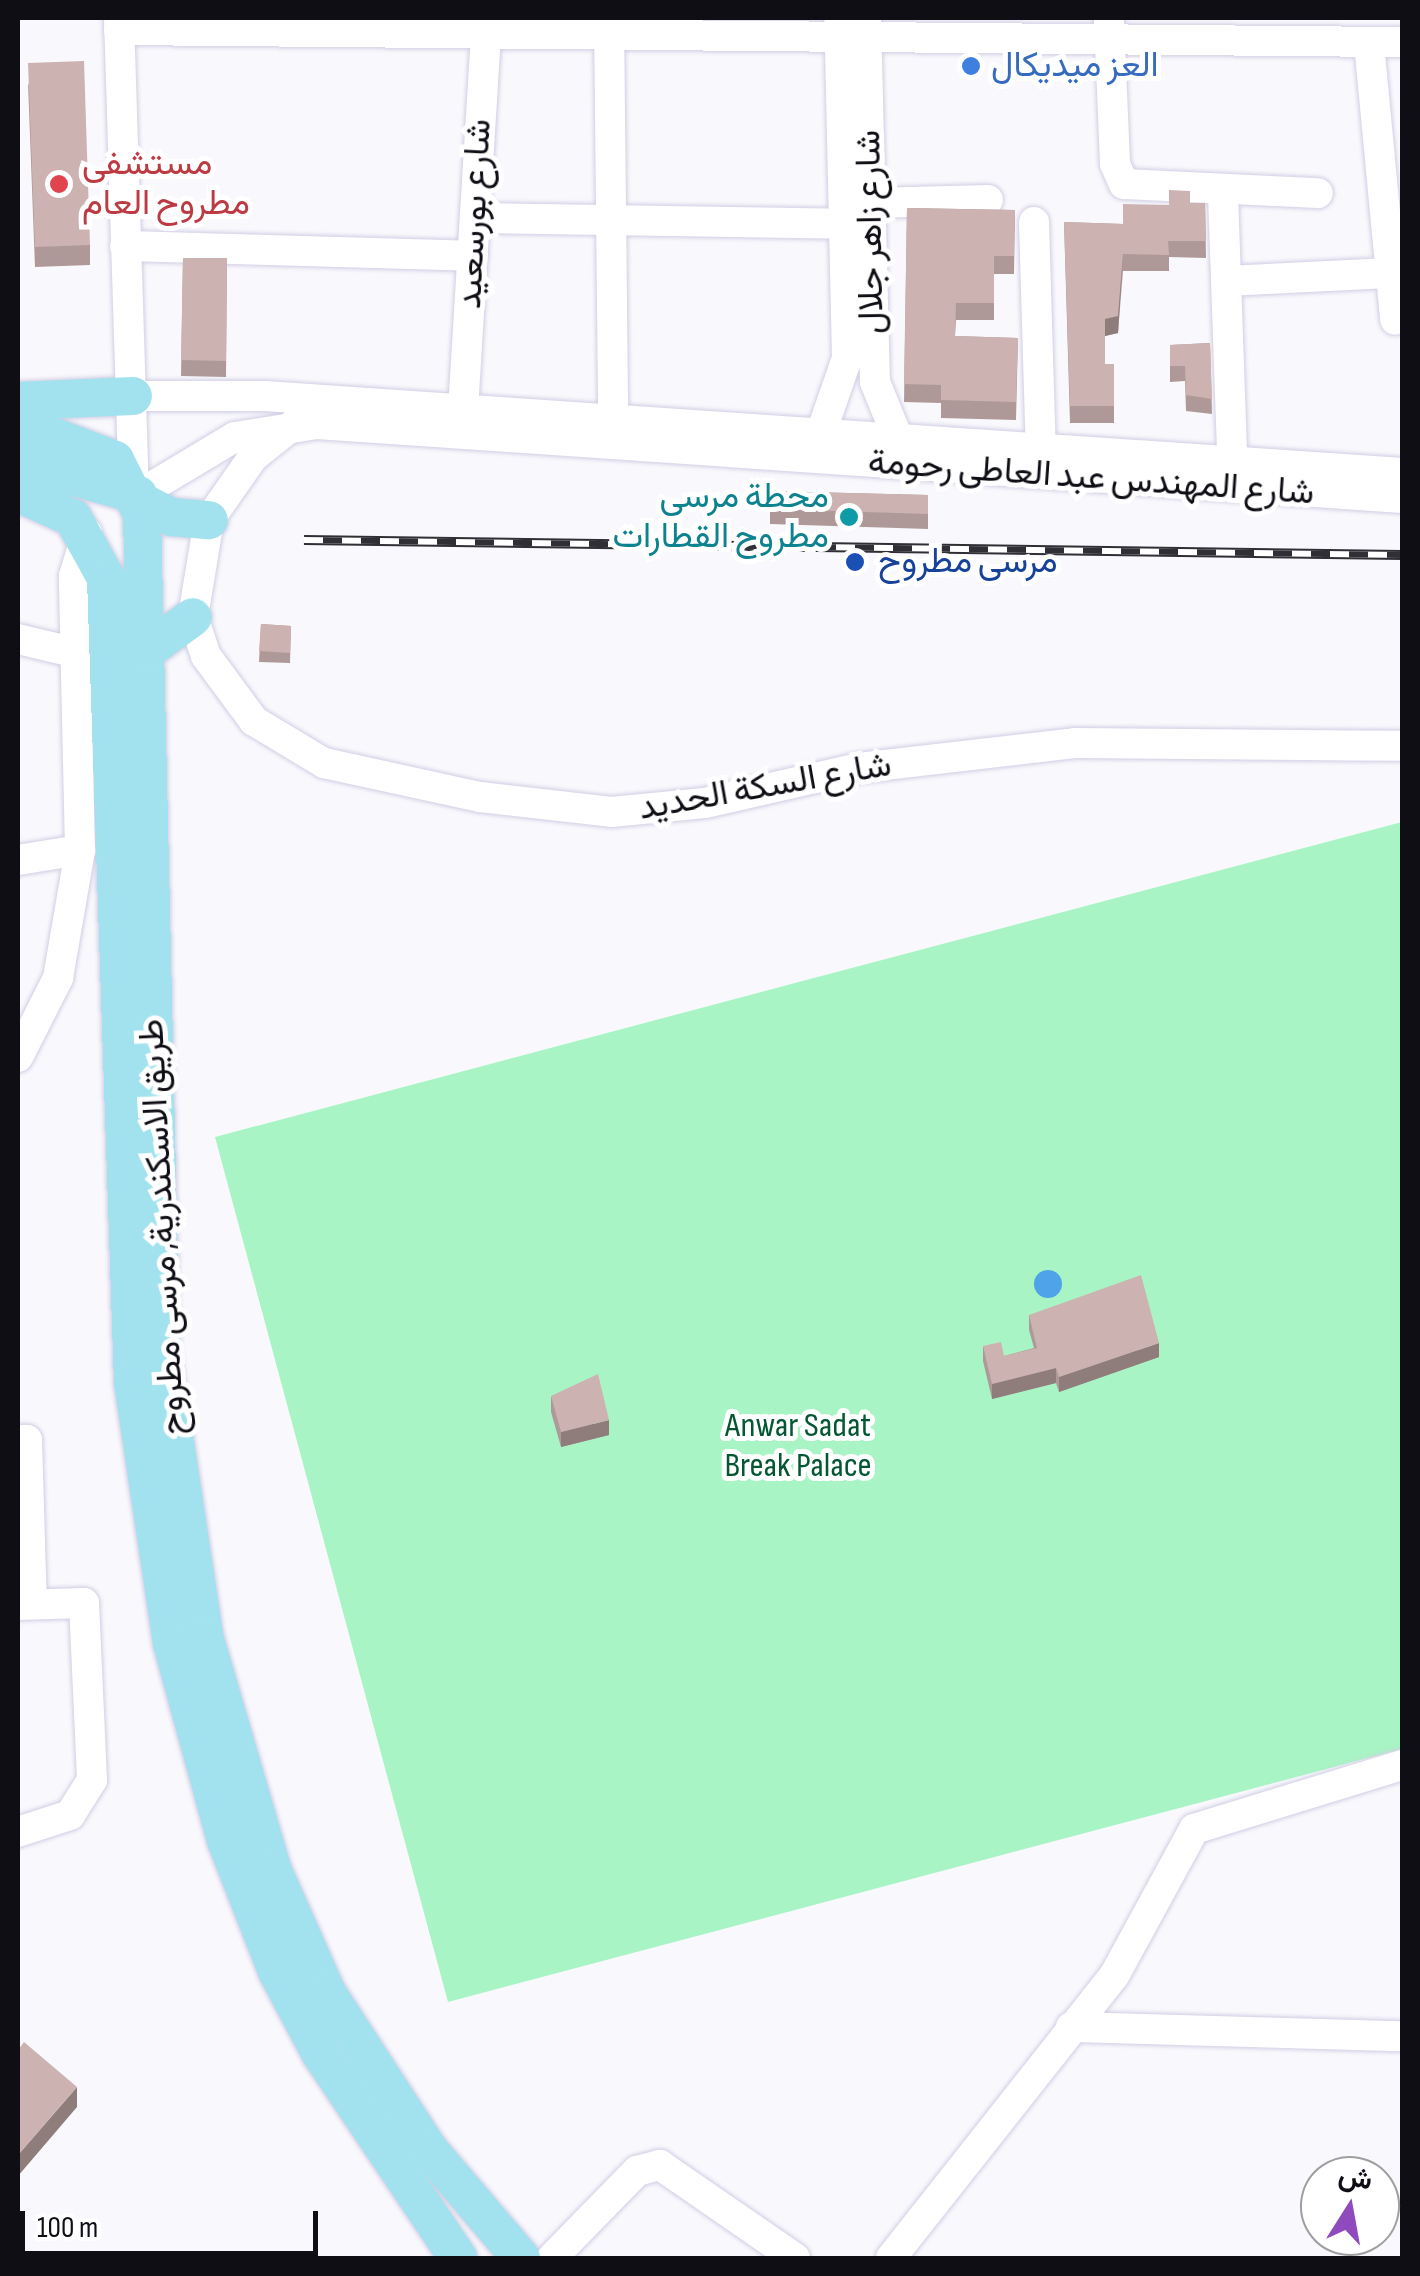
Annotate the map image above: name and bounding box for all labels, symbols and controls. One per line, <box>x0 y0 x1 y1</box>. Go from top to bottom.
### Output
place label: العز ميديكال <box>991 45 1159 87</box>
marker: العز ميديكال <box>960 55 982 77</box>
street label: شارع بورسعيد <box>449 118 501 310</box>
street label: شارع زاهر جلال <box>848 130 894 334</box>
place label: مستشفى مطروح العام <box>82 143 250 225</box>
marker: مستشفى مطروح العام <box>46 171 72 197</box>
street label: شارع المهندس عبد العاطى رحومة <box>867 441 1315 515</box>
place label: محطة مرسى مطروح القطارات <box>612 476 829 558</box>
marker: محطة مرسى مطروح القطارات <box>838 506 860 528</box>
place label: مرسى مطروح <box>878 541 1058 583</box>
marker: مرسى مطروح <box>842 549 868 575</box>
street label: شارع السكة الحديد <box>636 744 894 830</box>
street label: طريق الاسكندرية, مرسى مطروح <box>131 1018 195 1436</box>
park label: Anwar Sadat Break Palace <box>724 1405 872 1487</box>
north arrow <box>1300 2156 1400 2256</box>
text: ش <box>1336 2159 1375 2197</box>
scale bar <box>25 2191 322 2253</box>
text: 100 m <box>37 2210 98 2246</box>

